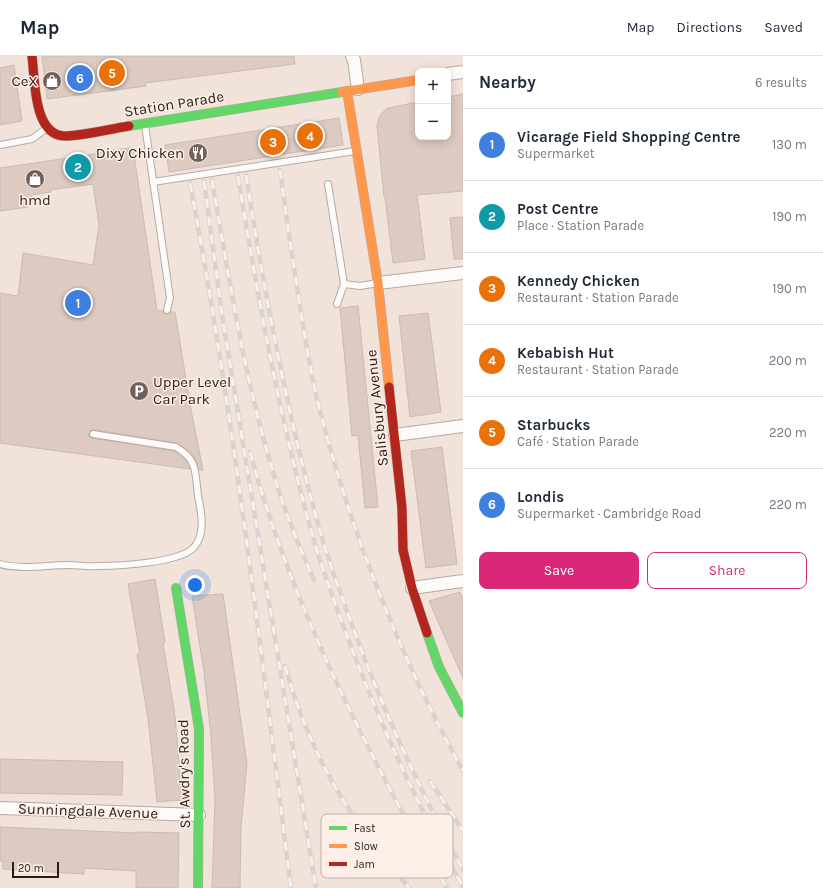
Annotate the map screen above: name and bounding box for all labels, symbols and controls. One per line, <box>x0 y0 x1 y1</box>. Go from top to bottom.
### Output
text: Map <box>20 17 59 39</box>
text: Map <box>627 19 655 36</box>
text: Directions <box>677 19 742 36</box>
text: Saved <box>764 19 803 36</box>
pin: 5 <box>99 58 125 88</box>
pin: 6 <box>67 63 93 93</box>
map controls <box>415 68 451 140</box>
button: + <box>415 68 451 104</box>
shop icon: CeX <box>41 70 63 92</box>
place label: CeX <box>11 72 38 90</box>
text: Nearby <box>479 72 536 92</box>
text: 6 results <box>755 75 807 90</box>
street label: Station Parade <box>123 87 225 121</box>
button: − <box>415 104 451 140</box>
pin: 4 <box>297 121 323 151</box>
pin: 3 <box>260 127 286 157</box>
text: Vicarage Field Shopping Centre <box>517 128 741 146</box>
text: 1 <box>490 137 494 152</box>
text: 130 m <box>772 137 807 152</box>
restaurant icon: Dixy Chicken <box>187 142 209 164</box>
place label: Dixy Chicken <box>96 144 184 162</box>
text: Supermarket <box>517 146 595 161</box>
pin: 2 <box>65 152 91 182</box>
shop icon: hmd <box>24 168 46 190</box>
place label: hmd <box>19 191 51 209</box>
text: Post Centre <box>517 200 598 218</box>
text: 2 <box>488 209 496 224</box>
text: 190 m <box>772 209 807 224</box>
text: Place · Station Parade <box>517 218 644 233</box>
text: Kennedy Chicken <box>517 272 640 290</box>
text: 3 <box>488 281 496 296</box>
text: 190 m <box>772 281 807 296</box>
pin: 1 <box>65 288 91 318</box>
text: Restaurant · Station Parade <box>517 290 679 305</box>
text: Kebabish Hut <box>517 344 614 362</box>
street label: Salisbury Avenue <box>362 349 392 467</box>
text: 4 <box>488 353 496 368</box>
text: 200 m <box>769 353 807 368</box>
text: Restaurant · Station Parade <box>517 362 679 377</box>
place label: Upper Level Car Park <box>153 373 231 408</box>
parking icon: Upper Level Car Park <box>128 380 150 402</box>
text: Starbucks <box>517 416 590 434</box>
text: 5 <box>488 425 496 440</box>
text: 220 m <box>769 425 807 440</box>
text: Café · Station Parade <box>517 434 639 449</box>
text: Londis <box>517 488 564 506</box>
text: 6 <box>488 497 496 512</box>
text: 220 m <box>769 497 807 512</box>
text: Supermarket · Cambridge Road <box>517 506 701 521</box>
button: Save <box>479 552 639 589</box>
button: Share <box>647 552 807 589</box>
your location <box>185 575 205 595</box>
street label: St. Awdry's Road <box>174 719 194 829</box>
street label: Sunningdale Avenue <box>18 800 158 822</box>
legend <box>321 814 453 878</box>
text: Fast <box>354 822 375 835</box>
text: Slow <box>354 840 378 853</box>
text: Jam <box>354 858 375 871</box>
scale bar <box>12 860 59 879</box>
text: 20 m <box>18 862 44 875</box>

